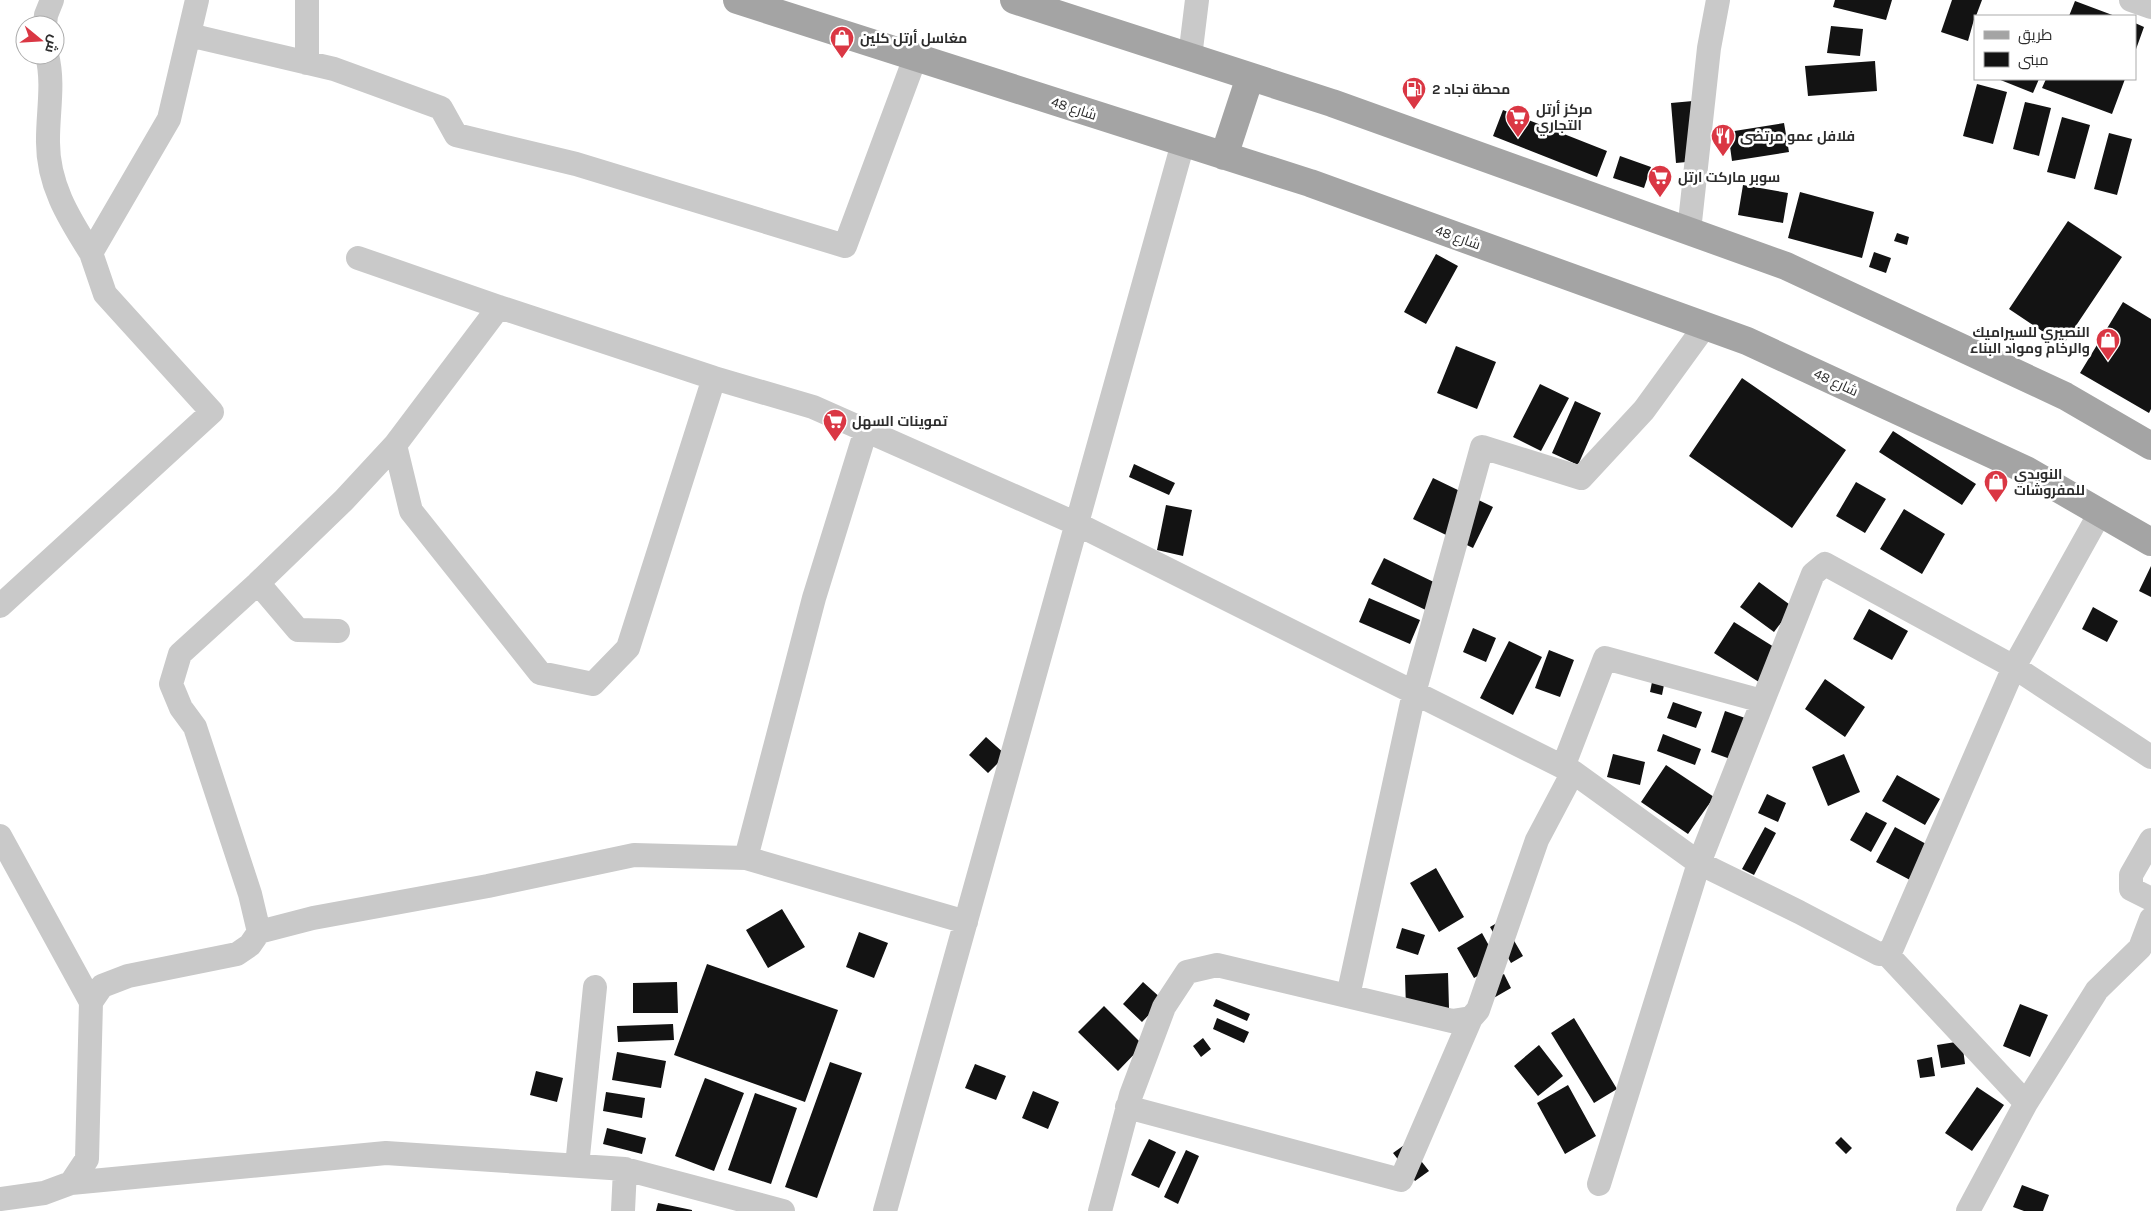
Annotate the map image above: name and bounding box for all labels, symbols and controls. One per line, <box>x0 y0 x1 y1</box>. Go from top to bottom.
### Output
north arrow <box>15 15 65 65</box>
legend <box>1974 15 2136 80</box>
shop icon: مغاسل أرتل كلين <box>829 25 855 59</box>
text: طريق <box>2018 26 2052 45</box>
place label: مغاسل أرتل كلين <box>860 29 967 47</box>
text: ش <box>41 33 63 55</box>
text: مبنى <box>2018 51 2049 70</box>
fuel station icon: محطة نجاد 2 <box>1401 76 1427 110</box>
place label: محطة نجاد 2 <box>1432 81 1510 98</box>
street label: شارع 48 <box>1049 93 1099 124</box>
place label: مركز أرتل التجاري <box>1536 100 1592 136</box>
supermarket icon: مركز أرتل التجاري <box>1505 104 1531 138</box>
restaurant icon: فلافل عمو مرتضى <box>1710 123 1736 157</box>
place label: فلافل عمو مرتضى <box>1740 128 1855 145</box>
supermarket icon: سوبر ماركت ارتل <box>1647 164 1673 198</box>
place label: سوبر ماركت ارتل <box>1678 169 1780 186</box>
street label: شارع 48 <box>1433 221 1483 253</box>
place label: النصيري للسيراميك والرخام ومواد البناء <box>1970 324 2090 358</box>
shop icon: النصيري للسيراميك والرخام ومواد البناء <box>2095 327 2121 361</box>
street label: شارع 48 <box>1811 365 1861 400</box>
supermarket icon: تموينات السهل <box>822 408 848 442</box>
place label: تموينات السهل <box>852 413 948 430</box>
place label: النويدي للمفروشات <box>2014 466 2085 499</box>
shop icon: النويدي للمفروشات <box>1983 469 2009 503</box>

